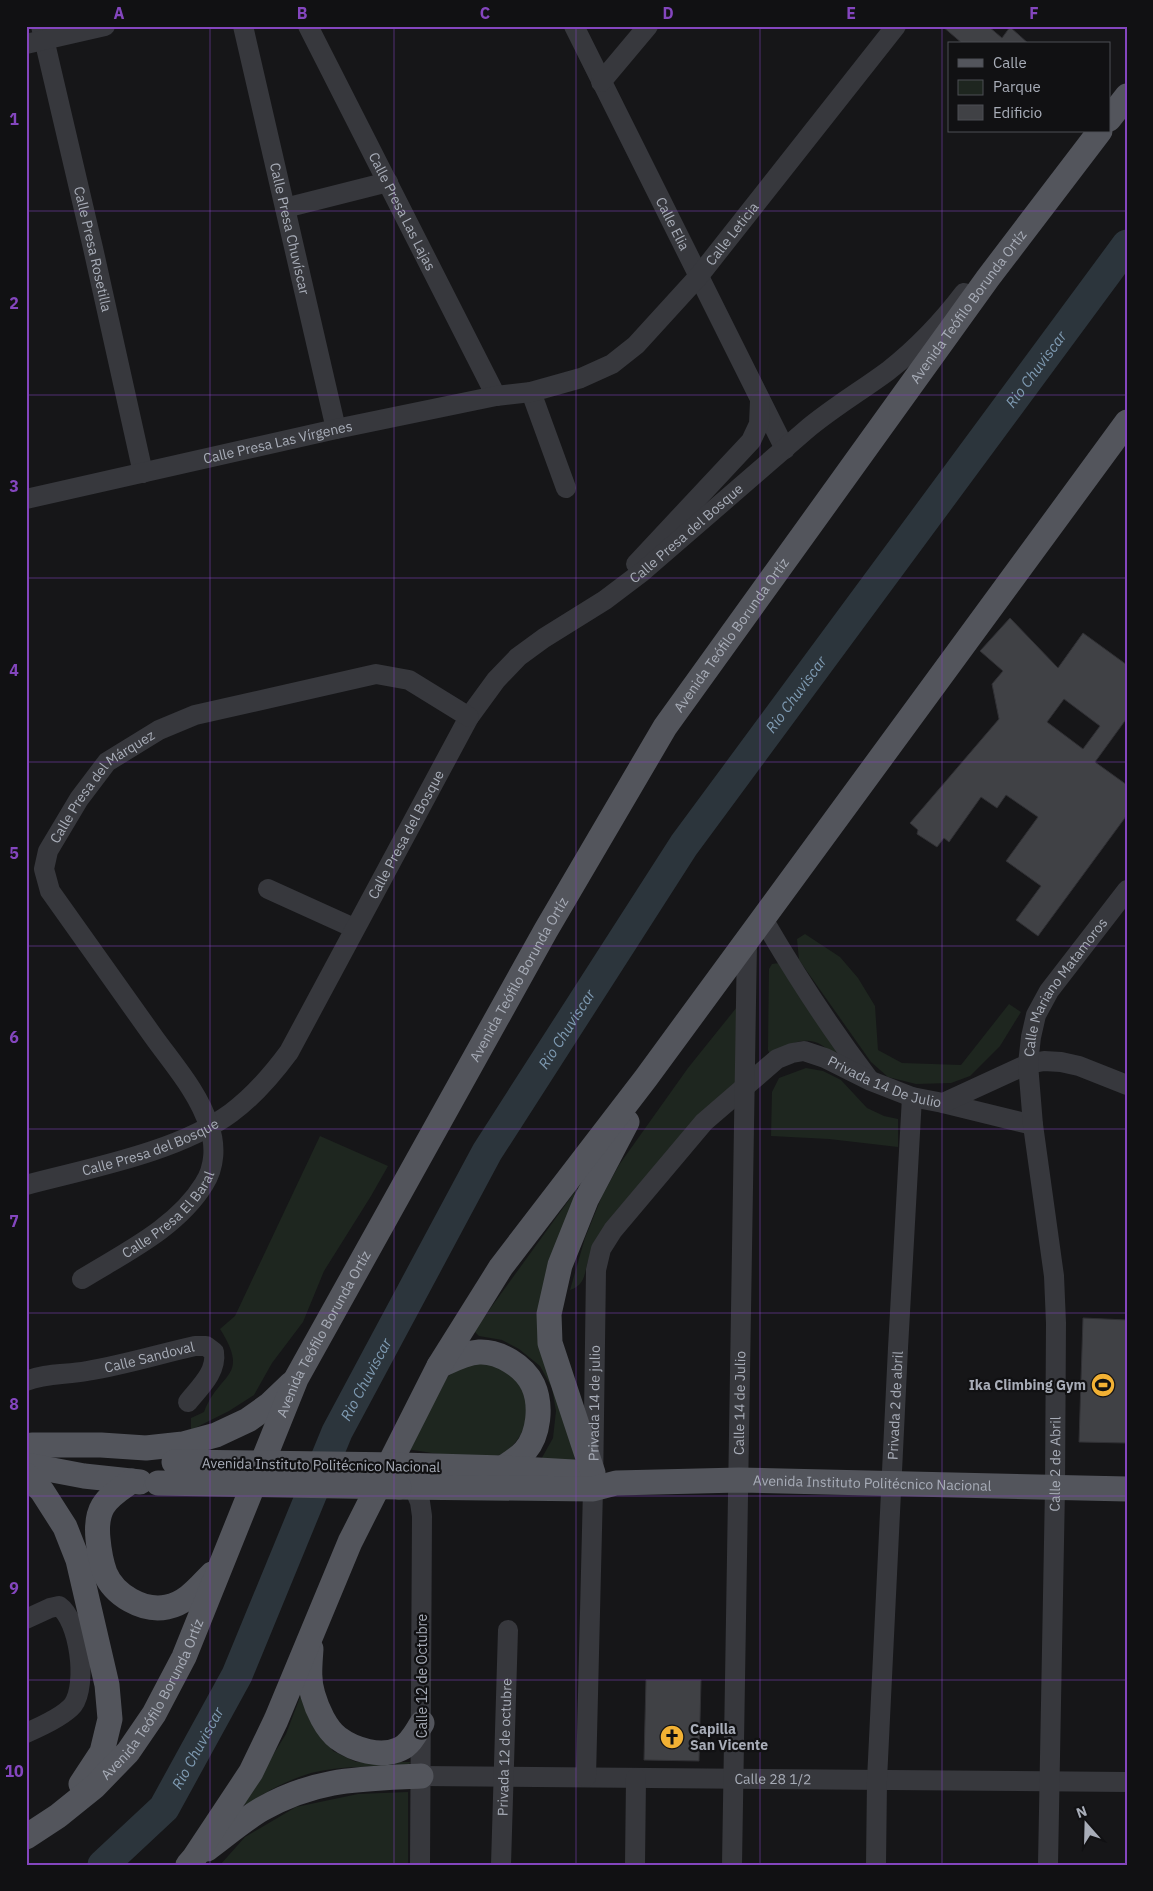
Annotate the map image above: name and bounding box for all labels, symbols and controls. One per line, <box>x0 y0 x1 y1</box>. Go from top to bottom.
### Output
text: A <box>114 3 125 23</box>
text: B <box>297 3 308 23</box>
text: C <box>480 3 490 23</box>
text: D <box>662 3 674 23</box>
text: E <box>846 3 856 23</box>
text: F <box>1029 3 1039 23</box>
legend <box>948 42 1110 132</box>
text: Calle <box>993 53 1027 72</box>
text: Parque <box>993 77 1041 96</box>
text: Edificio <box>993 103 1042 122</box>
text: 1 <box>9 109 19 129</box>
street label: Calle Presa Las Lajas <box>365 149 440 274</box>
street label: Calle Presa Chuvíscar <box>266 161 314 296</box>
street label: Calle Presa Rosetilla <box>70 185 116 314</box>
street label: Calle Elia <box>652 194 694 254</box>
street label: Calle Leticia <box>702 198 763 269</box>
street label: Avenida Teófilo Borunda Ortíz <box>906 226 1031 387</box>
text: 2 <box>9 293 19 313</box>
water label: Rio Chuviscar <box>1001 327 1070 411</box>
street label: Calle Presa Las Vírgenes <box>201 417 354 468</box>
text: 3 <box>9 476 19 496</box>
street label: Calle Presa del Bosque <box>626 480 747 587</box>
street label: Avenida Teófilo Borunda Ortíz <box>670 554 793 716</box>
water label: Rio Chuviscar <box>761 652 830 736</box>
text: 4 <box>9 660 19 680</box>
street label: Calle Presa del Márquez <box>46 726 158 846</box>
street label: Calle Presa del Bosque <box>364 766 448 902</box>
text: 5 <box>9 843 19 863</box>
street label: Avenida Teófilo Borunda Ortíz <box>465 893 573 1065</box>
street label: Calle Mariano Matamoros <box>1020 914 1111 1058</box>
water label: Rio Chuviscar <box>534 985 599 1072</box>
text: 6 <box>9 1027 19 1047</box>
street label: Privada 14 De Julio <box>825 1052 943 1112</box>
street label: Calle Presa del Bosque <box>80 1114 222 1180</box>
street label: Calle Presa El Baral <box>119 1168 219 1262</box>
text: 7 <box>9 1211 19 1231</box>
street label: Avenida Teófilo Borunda Ortíz <box>273 1247 375 1420</box>
water label: Rio Chuviscar <box>336 1334 395 1424</box>
street label: Calle Sandoval <box>103 1337 196 1377</box>
street label: Privada 14 de julio <box>584 1345 604 1461</box>
street label: Privada 2 de abril <box>884 1350 907 1460</box>
street label: Calle 14 de Julio <box>730 1351 749 1455</box>
sports icon: Ika Climbing Gym <box>1090 1372 1116 1398</box>
place label: Ika Climbing Gym <box>969 1376 1086 1394</box>
text: 8 <box>9 1394 19 1414</box>
street label: Calle 2 de Abril <box>1046 1416 1064 1512</box>
street label: Avenida Instituto Politécnico Nacional <box>202 1454 441 1476</box>
street label: Avenida Instituto Politécnico Nacional <box>753 1471 992 1495</box>
text: 9 <box>9 1578 19 1598</box>
street label: Calle 12 de Octubre <box>413 1613 431 1738</box>
street label: Avenida Teófilo Borunda Ortíz <box>97 1616 208 1784</box>
street label: Privada 12 de octubre <box>493 1677 516 1816</box>
water label: Rio Chuviscar <box>167 1703 227 1792</box>
place label: Capilla San Vicente <box>690 1720 768 1754</box>
church icon: Capilla San Vicente <box>659 1724 685 1750</box>
text: 10 <box>4 1761 24 1781</box>
street label: Calle 28 1/2 <box>734 1770 812 1788</box>
north arrow <box>1060 1798 1110 1848</box>
text: N <box>1074 1802 1089 1822</box>

